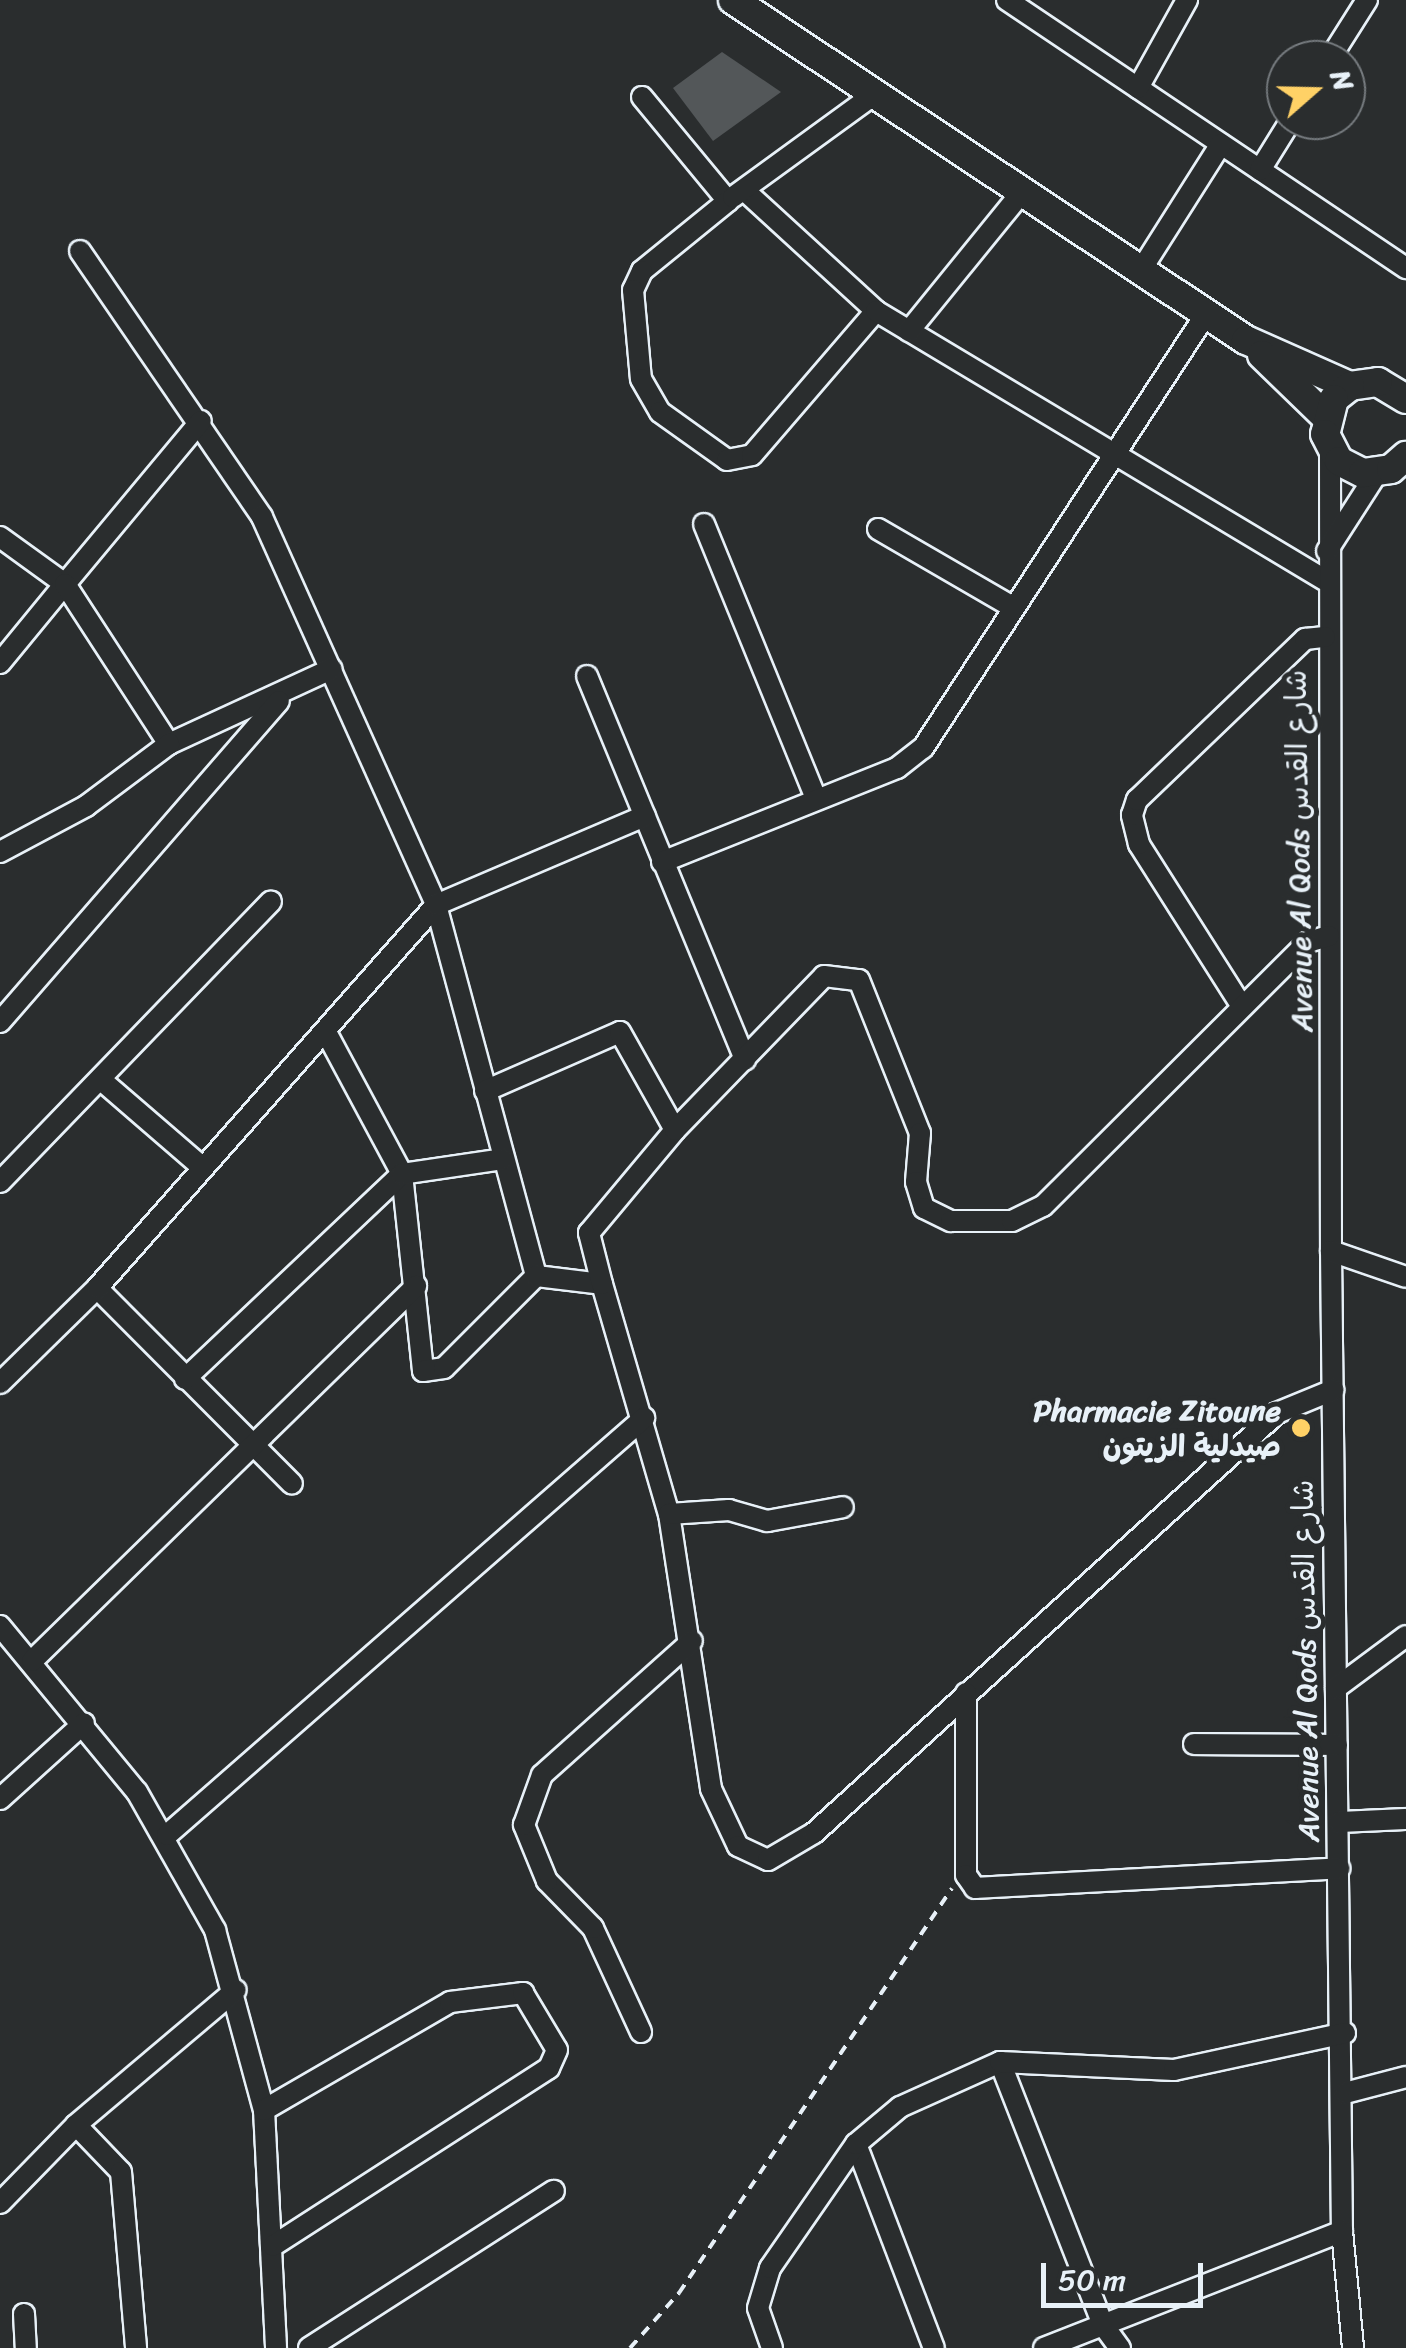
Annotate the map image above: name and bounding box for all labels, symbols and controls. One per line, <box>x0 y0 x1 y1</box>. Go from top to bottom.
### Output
north arrow <box>1266 40 1366 140</box>
text: N <box>1316 63 1369 98</box>
street label: Avenue Al Qods شارع القدس <box>1278 669 1320 1033</box>
place label: Pharmacie Zitoune صيدلية الزيتون <box>1035 1393 1281 1464</box>
marker: Pharmacie Zitoune صيدلية الزيتون <box>1290 1417 1312 1439</box>
street label: Avenue Al Qods شارع القدس <box>1285 1479 1327 1843</box>
scale bar <box>1046 2243 1208 2305</box>
text: 50 m <box>1058 2253 1126 2307</box>

